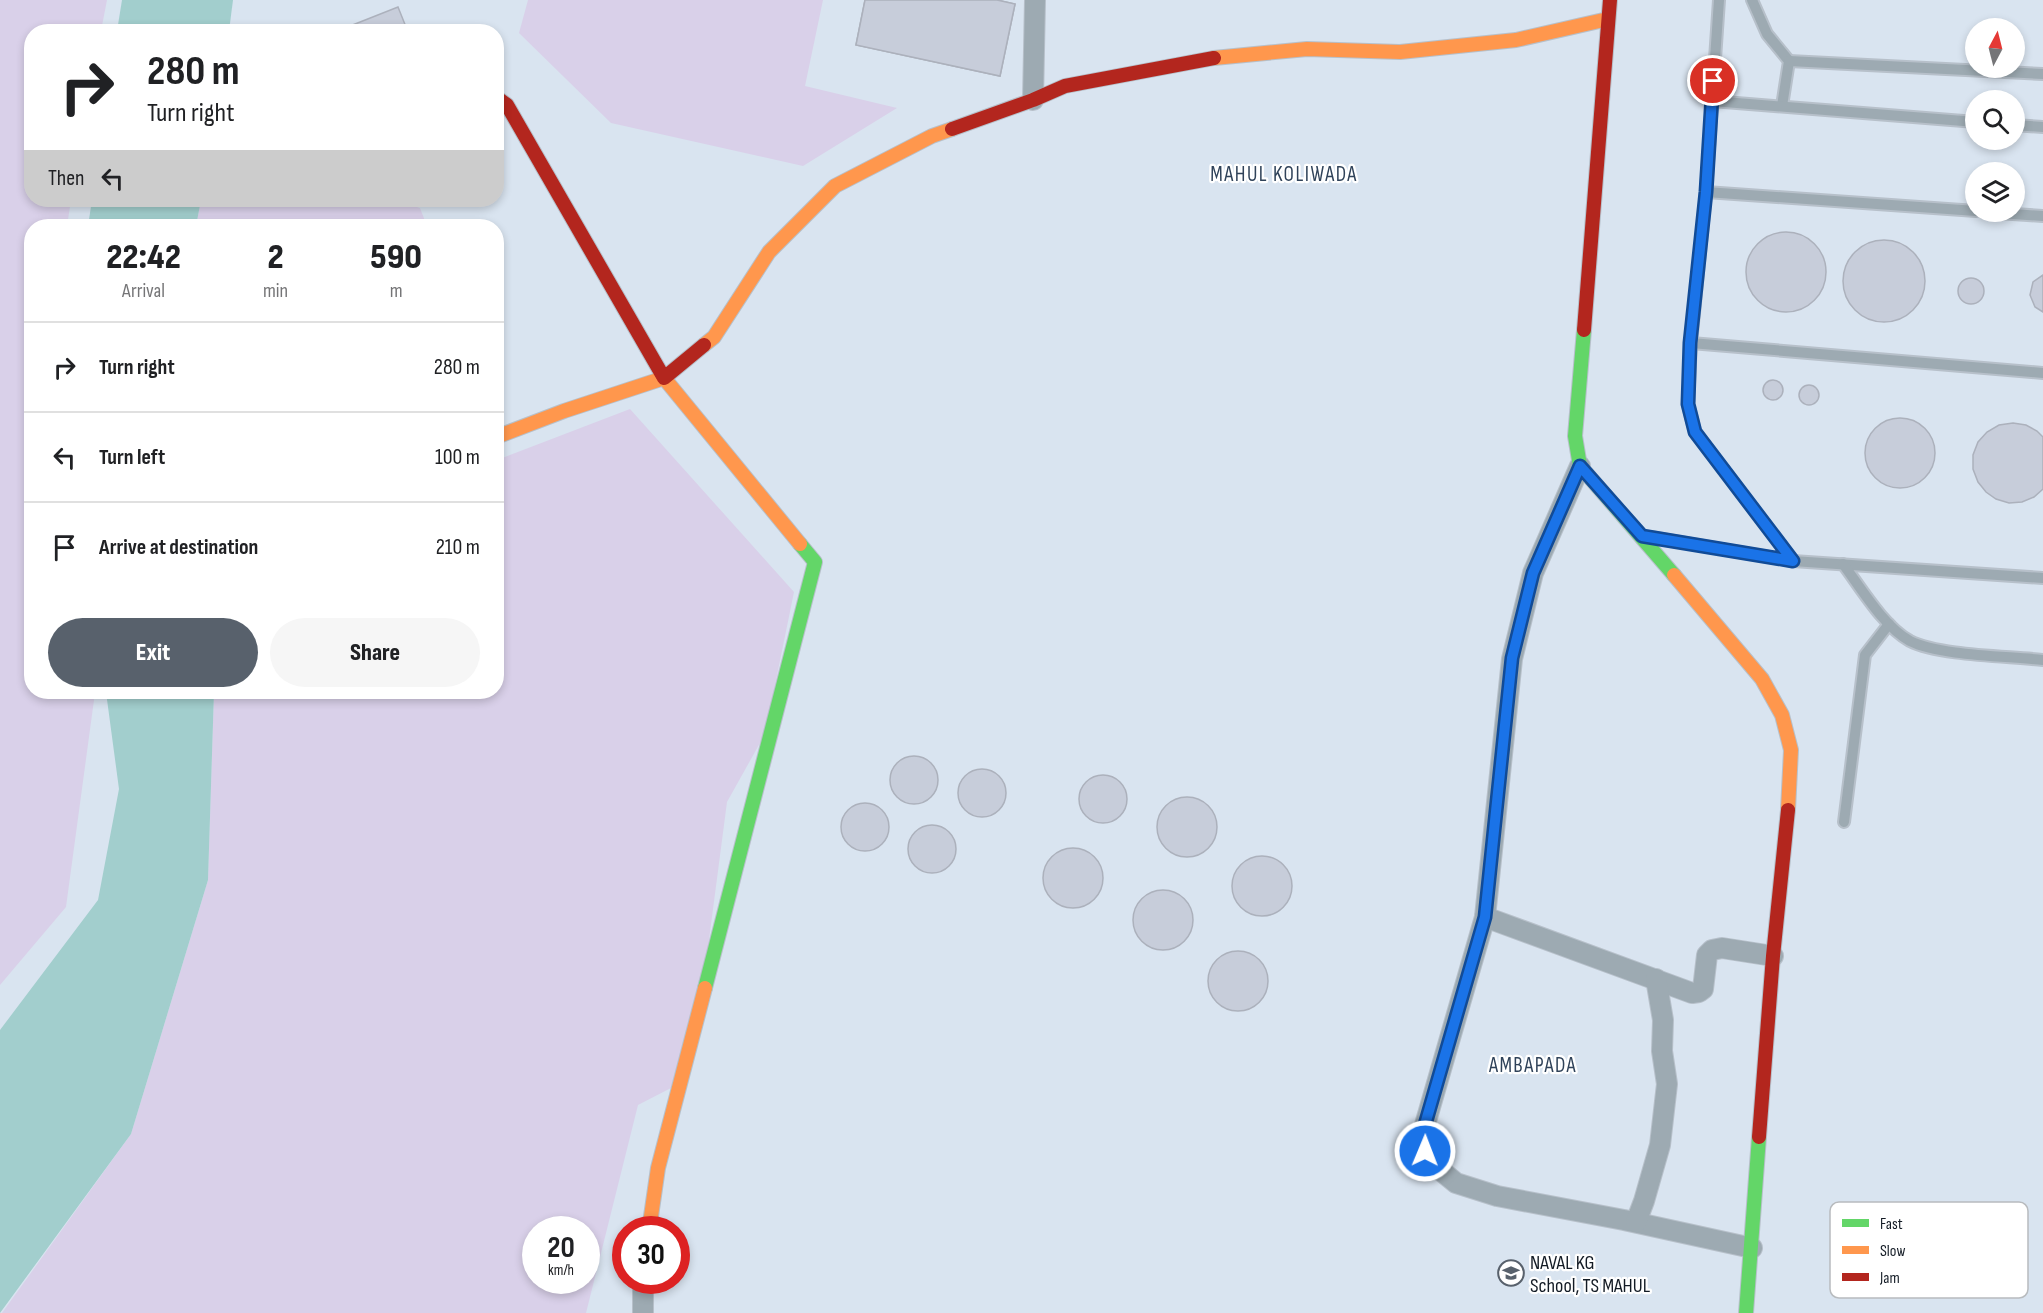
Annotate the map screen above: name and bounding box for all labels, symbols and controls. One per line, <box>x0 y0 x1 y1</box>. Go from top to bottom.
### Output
north arrow <box>1965 18 2025 78</box>
map controls <box>1965 18 2025 222</box>
text: 280 m <box>147 46 240 97</box>
icon: right <box>48 48 126 126</box>
pin <box>1687 55 1738 106</box>
icon: arrive <box>1696 64 1729 97</box>
button: search <box>1965 90 2025 150</box>
text: Turn right <box>147 97 234 129</box>
icon: left <box>96 162 129 195</box>
district label: MAHUL KOLIWADA <box>1210 162 1358 187</box>
button: layers <box>1965 162 2025 222</box>
text: Then <box>48 165 84 192</box>
text: 22:42 <box>106 236 181 279</box>
text: 2 <box>267 236 284 279</box>
text: 590 <box>370 236 422 279</box>
text: Arrival <box>122 279 165 303</box>
text: min <box>263 279 288 303</box>
text: m <box>390 279 402 303</box>
icon: right <box>48 351 81 384</box>
text: Turn right <box>99 354 175 381</box>
text: 280 m <box>434 354 480 381</box>
icon: left <box>48 441 81 474</box>
text: Turn left <box>99 444 165 471</box>
text: 100 m <box>435 444 480 471</box>
icon: arrive <box>48 531 81 564</box>
text: Arrive at destination <box>99 534 258 561</box>
text: 210 m <box>436 534 480 561</box>
button: Exit <box>48 618 258 687</box>
button: Share <box>270 618 480 687</box>
district label: AMBAPADA <box>1488 1053 1577 1078</box>
position arrow <box>1393 1119 1457 1183</box>
legend <box>1830 1202 2028 1298</box>
text: Fast <box>1880 1215 1903 1234</box>
speed limit sign: 30 <box>612 1216 690 1294</box>
text: 20 <box>547 1230 575 1266</box>
text: Slow <box>1880 1242 1905 1261</box>
place label: NAVAL KG School, TS MAHUL <box>1530 1251 1651 1298</box>
school or university icon: NAVAL KG School, TS MAHUL <box>1496 1258 1526 1288</box>
text: km/h <box>548 1261 574 1280</box>
text: Jam <box>1879 1269 1900 1288</box>

